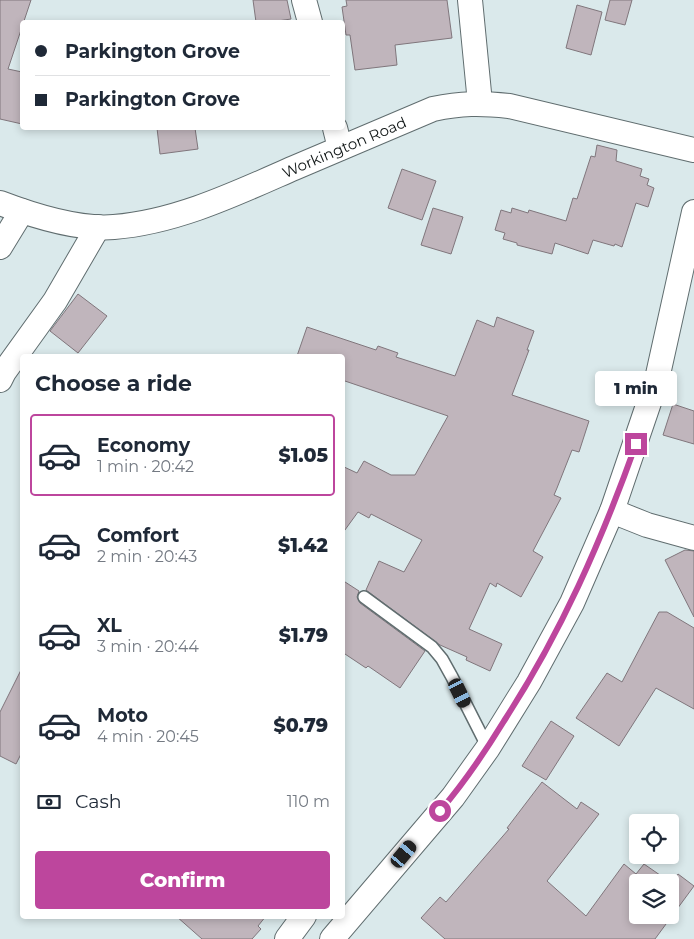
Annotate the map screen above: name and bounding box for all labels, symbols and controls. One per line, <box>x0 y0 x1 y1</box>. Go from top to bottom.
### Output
text: Parkington Grove <box>65 40 240 63</box>
text: Parkington Grove <box>65 88 240 111</box>
street label: Workington Road <box>279 112 409 182</box>
text: Choose a ride <box>35 370 192 397</box>
callout: 1 min <box>595 372 677 406</box>
text: 1 min <box>614 379 658 398</box>
icon: car <box>37 433 82 478</box>
route end <box>625 433 647 455</box>
text: Economy <box>97 434 190 457</box>
text: $1.05 <box>279 444 328 467</box>
text: 1 min · 20:42 <box>97 457 194 476</box>
icon: car <box>37 523 82 568</box>
text: Comfort <box>97 524 179 547</box>
text: $1.42 <box>278 534 328 557</box>
text: 2 min · 20:43 <box>97 547 197 566</box>
icon: car <box>37 613 82 658</box>
text: XL <box>97 614 122 637</box>
text: $1.79 <box>279 624 328 647</box>
text: 3 min · 20:44 <box>97 637 199 656</box>
car <box>446 676 473 710</box>
icon: car <box>37 703 82 748</box>
text: Moto <box>97 704 148 727</box>
text: $0.79 <box>274 714 328 737</box>
text: 4 min · 20:45 <box>97 727 199 746</box>
icon: cash <box>35 788 63 816</box>
text: Cash <box>75 790 122 813</box>
text: 110 m <box>287 792 330 811</box>
route start <box>429 800 451 822</box>
map controls <box>629 814 679 924</box>
button: locate <box>629 814 679 864</box>
car <box>388 838 419 870</box>
button: Confirm <box>35 851 330 909</box>
button: layers <box>629 874 679 924</box>

